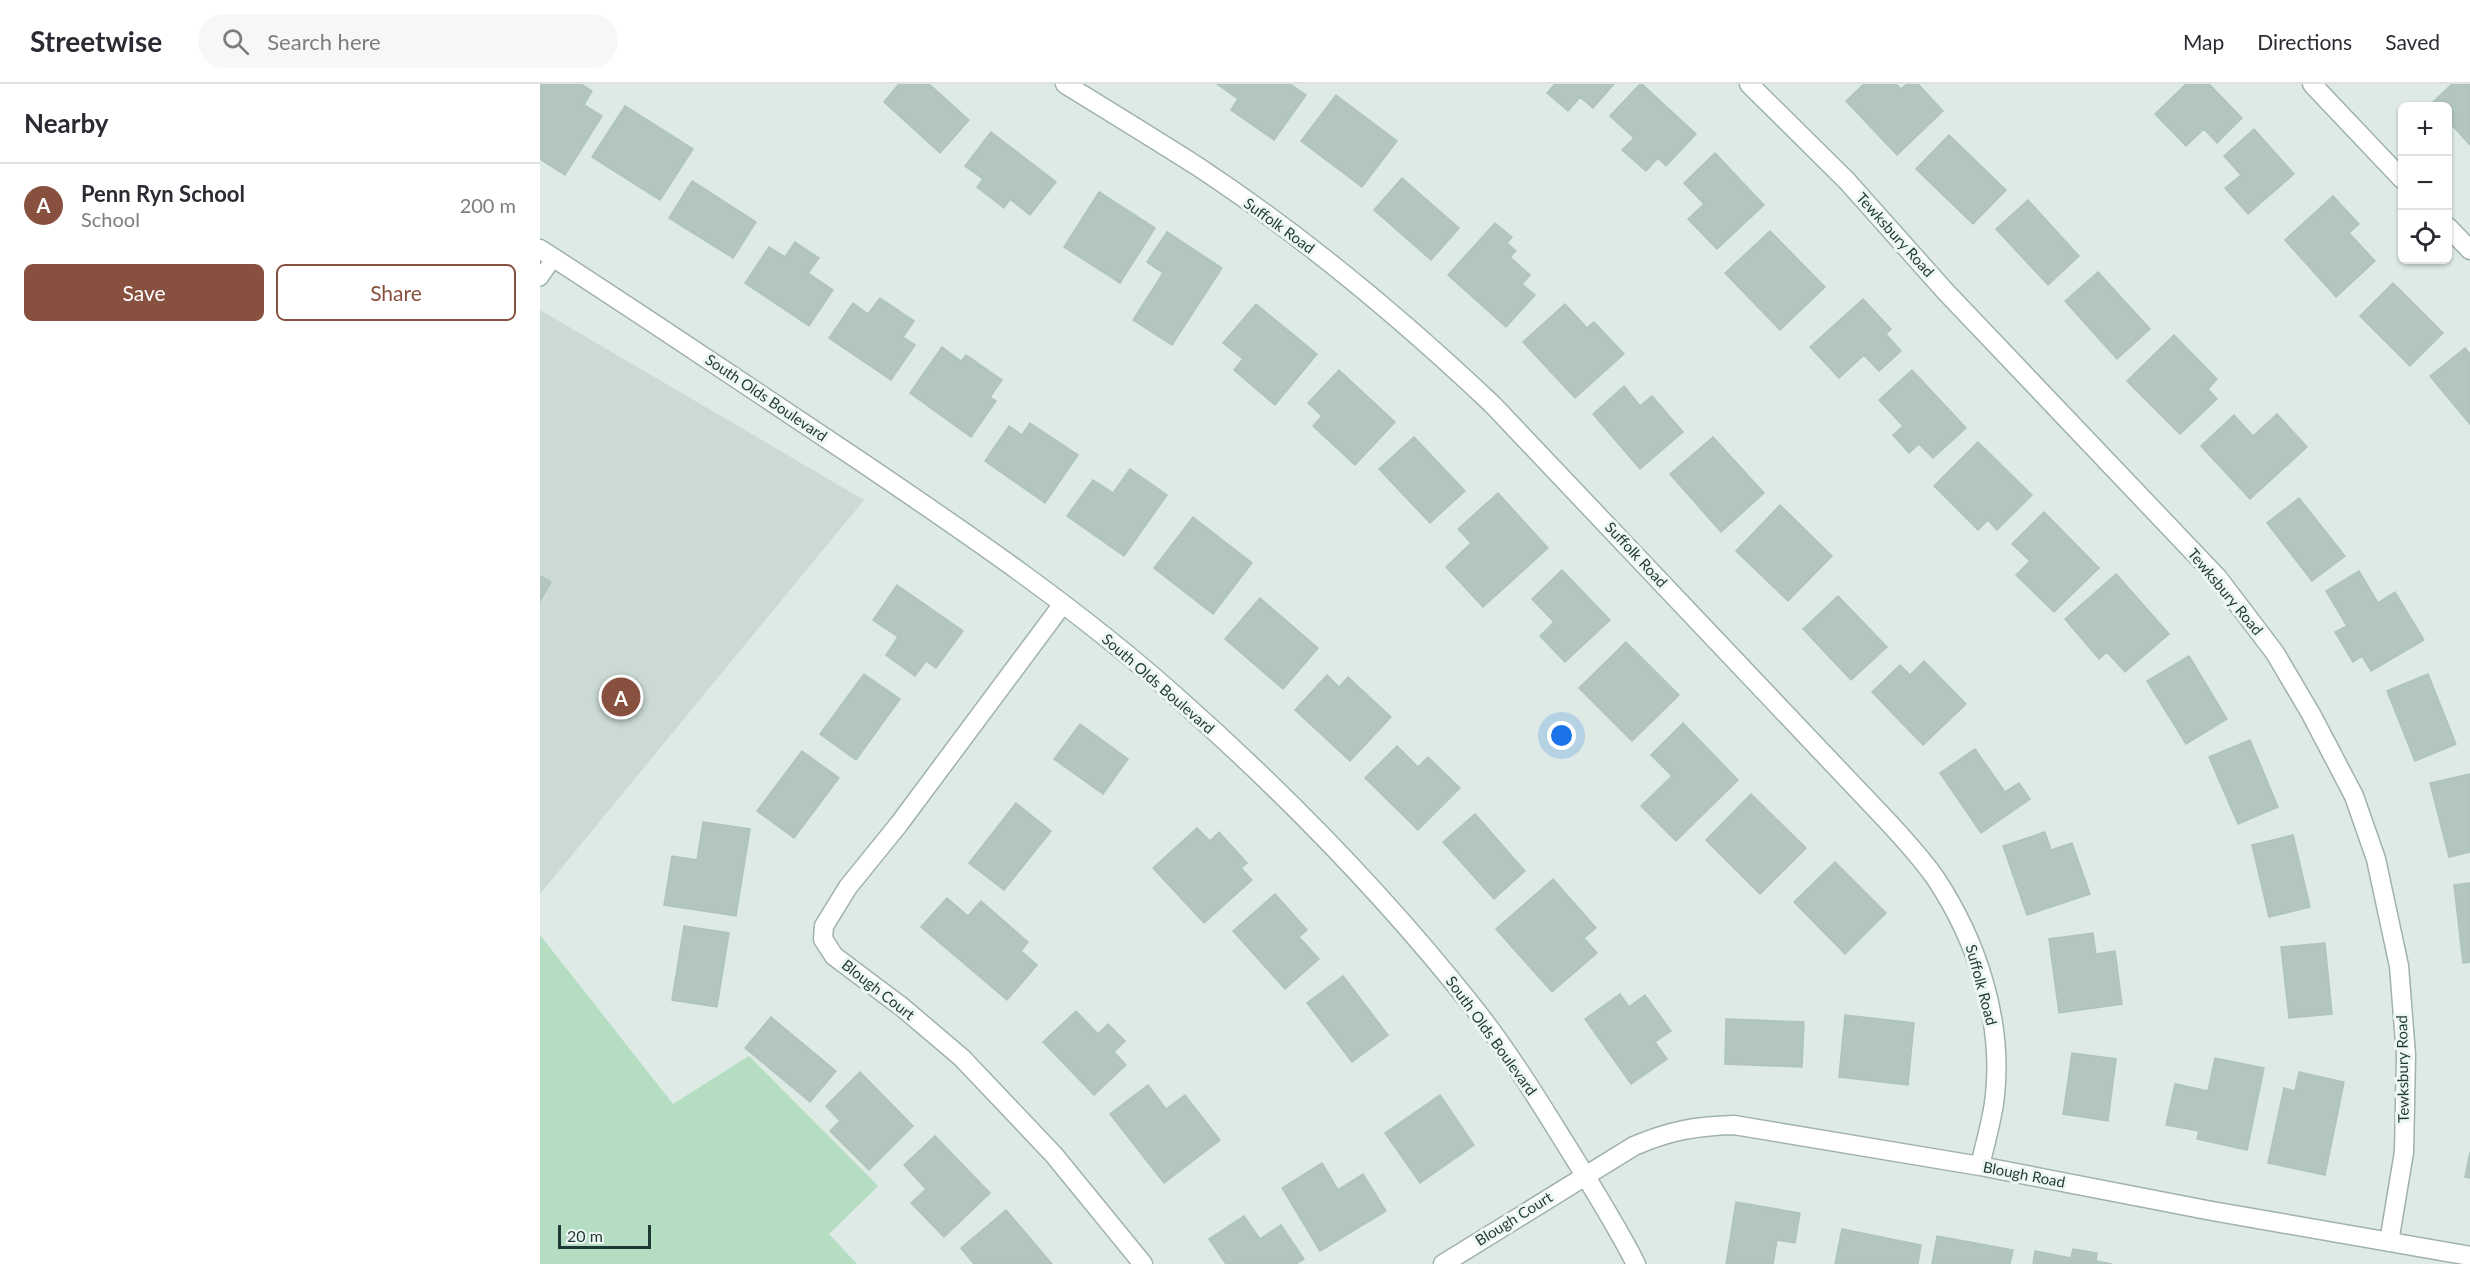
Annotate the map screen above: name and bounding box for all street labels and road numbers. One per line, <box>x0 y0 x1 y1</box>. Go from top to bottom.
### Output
street label: Tewksbury Road <box>1853 188 1938 280</box>
street label: Suffolk Road <box>1241 194 1318 257</box>
street label: South Olds Boulevard <box>702 350 831 445</box>
street label: Suffolk Road <box>1602 518 1672 591</box>
street label: Tewksbury Road <box>2184 544 2267 638</box>
street label: South Olds Boulevard <box>1099 630 1219 737</box>
street label: Suffolk Road <box>1963 942 2001 1027</box>
street label: Blough Court <box>839 955 919 1024</box>
street label: South Olds Boulevard <box>1442 972 1541 1099</box>
street label: Tewksbury Road <box>2392 1015 2412 1123</box>
street label: Blough Road <box>1982 1157 2067 1191</box>
street label: Blough Court <box>1472 1187 1556 1249</box>

